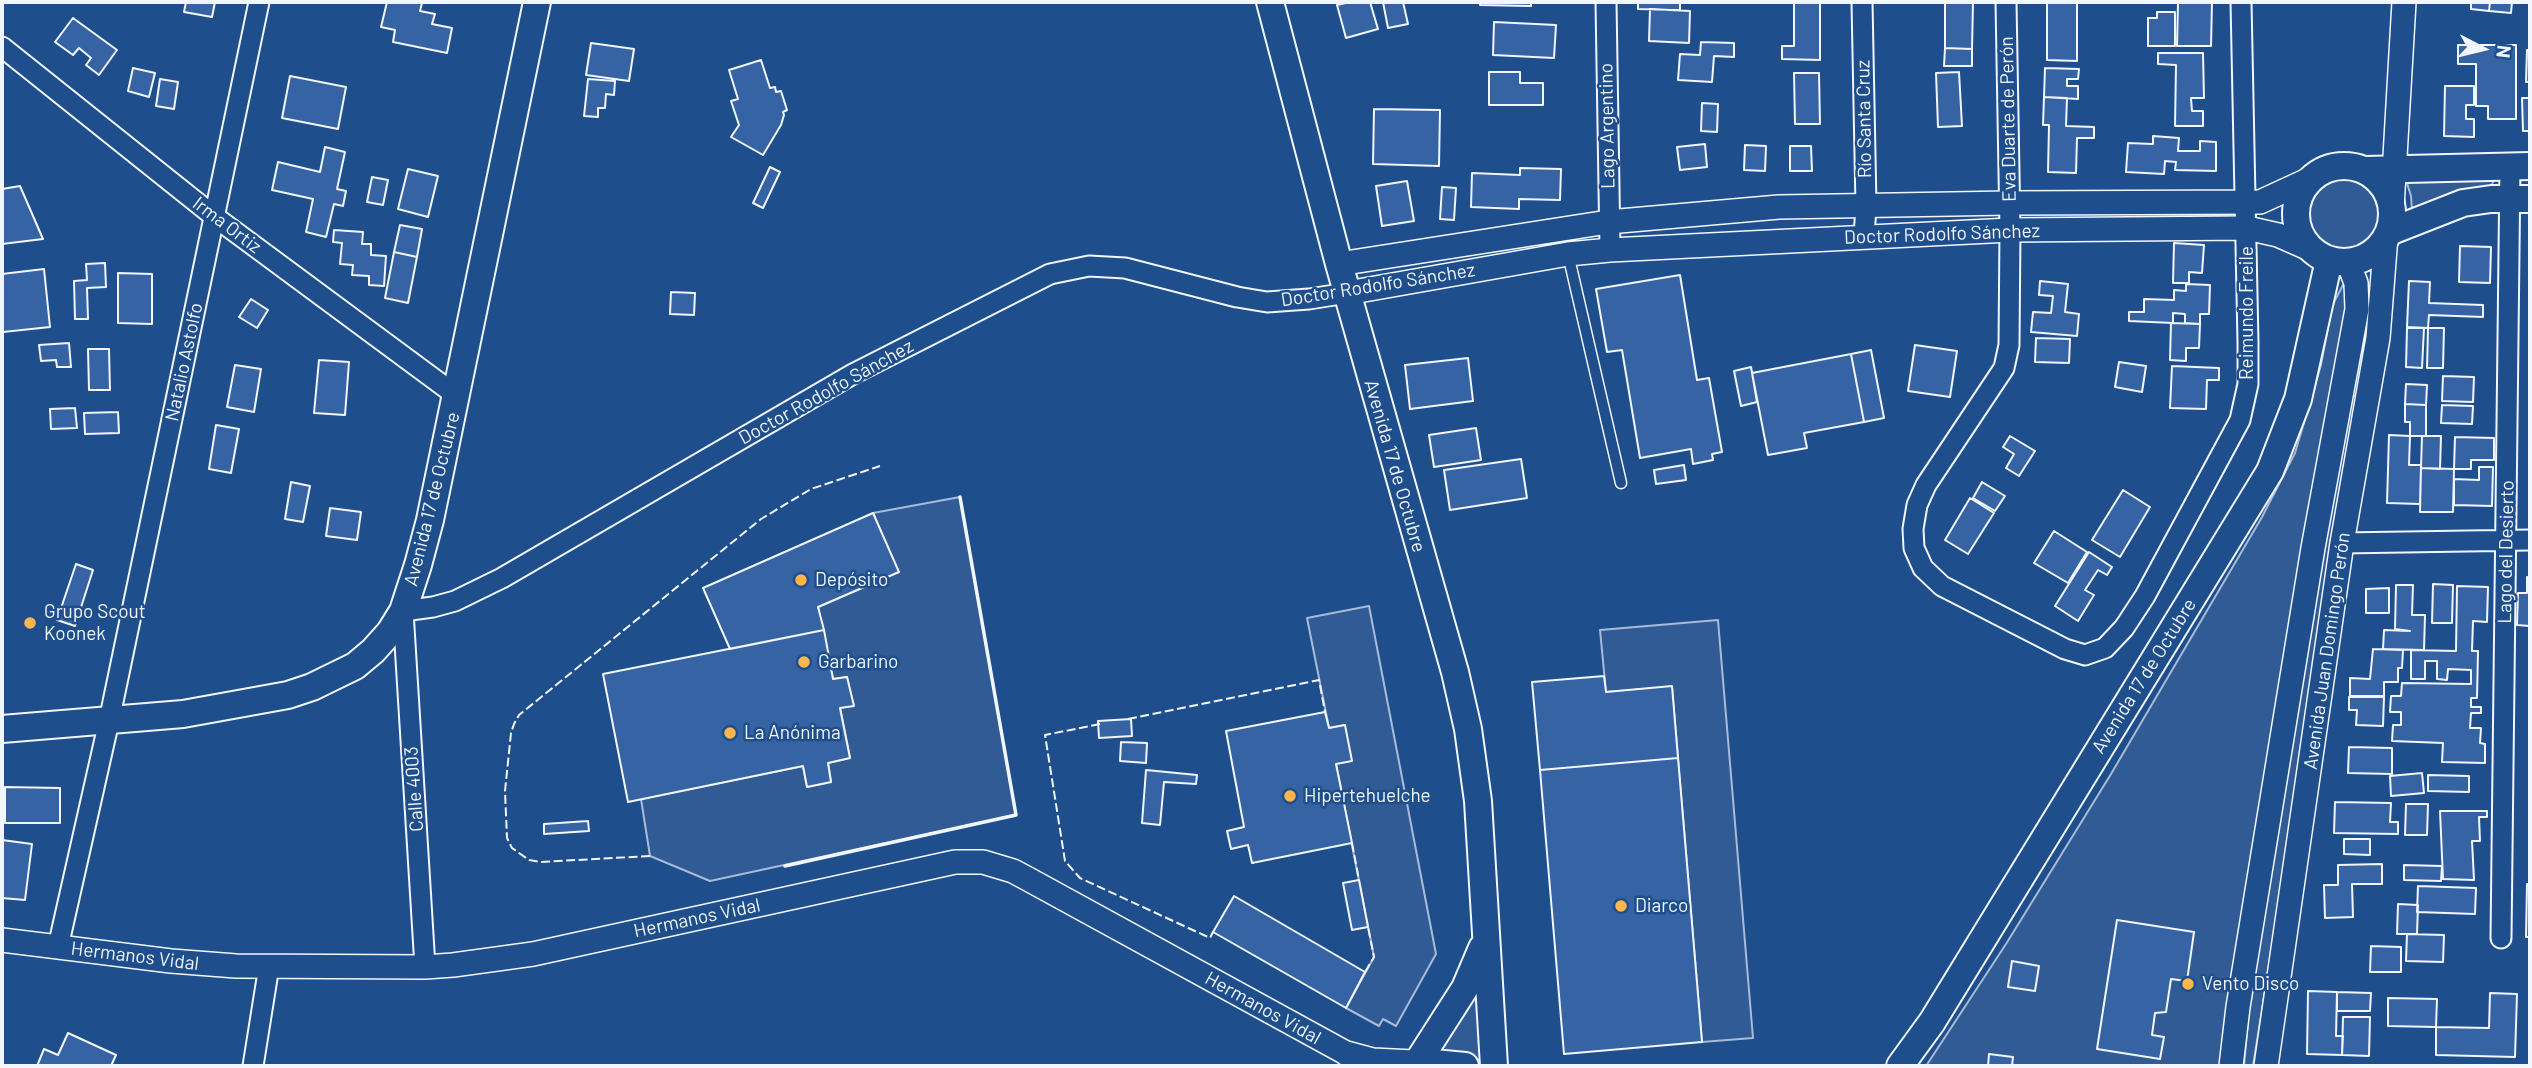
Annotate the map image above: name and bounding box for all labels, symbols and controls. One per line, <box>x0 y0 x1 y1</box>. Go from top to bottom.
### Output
north arrow <box>2448 14 2518 84</box>
street label: Eva Duarte de Perón <box>1995 36 2021 202</box>
text: N <box>2492 44 2517 59</box>
street label: Río Santa Cruz <box>1852 60 1876 178</box>
street label: Lago Argentino <box>1595 63 1619 189</box>
street label: Irma Ortiz <box>188 192 266 258</box>
street label: Doctor Rodolfo Sánchez <box>1844 219 2040 249</box>
street label: Reimundo Freile <box>2236 246 2258 380</box>
street label: Doctor Rodolfo Sánchez <box>1279 258 1477 312</box>
street label: Natalio Astolfo <box>160 301 208 423</box>
street label: Doctor Rodolfo Sánchez <box>735 334 917 450</box>
street label: Avenida 17 de Octubre <box>1359 377 1431 555</box>
street label: Avenida 17 de Octubre <box>399 410 465 588</box>
street label: Lago del Desierto <box>2493 480 2519 624</box>
street label: Avenida Juan Domingo Perón <box>2299 531 2355 771</box>
place label: Depósito <box>815 569 888 591</box>
marker: Depósito <box>793 572 809 588</box>
street label: Avenida 17 de Octubre <box>2087 594 2201 758</box>
place label: Grupo Scout Koonek <box>44 601 146 645</box>
marker: Grupo Scout Koonek <box>22 615 38 631</box>
place label: Garbarino <box>818 651 898 673</box>
marker: Garbarino <box>796 654 812 670</box>
place label: La Anónima <box>744 722 841 744</box>
marker: La Anónima <box>722 725 738 741</box>
street label: Calle 4003 <box>400 746 428 832</box>
place label: Hipertehuelche <box>1304 785 1431 807</box>
marker: Hipertehuelche <box>1282 788 1298 804</box>
street label: Hermanos Vidal <box>632 893 762 943</box>
place label: Diarco <box>1635 895 1688 917</box>
marker: Diarco <box>1613 898 1629 914</box>
street label: Hermanos Vidal <box>70 937 200 975</box>
street label: Hermanos Vidal <box>1201 967 1325 1049</box>
place label: Vento Disco <box>2202 973 2299 995</box>
marker: Vento Disco <box>2180 976 2196 992</box>

